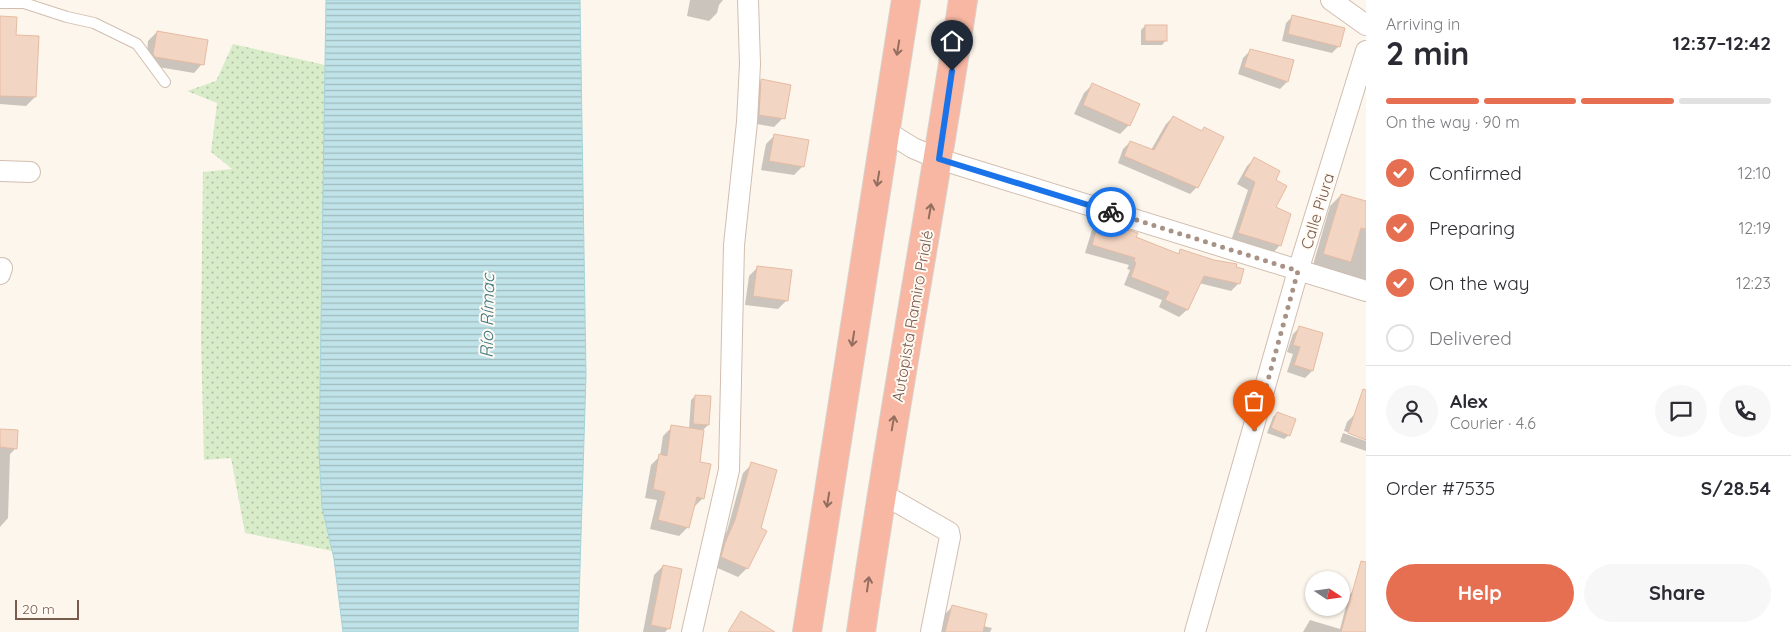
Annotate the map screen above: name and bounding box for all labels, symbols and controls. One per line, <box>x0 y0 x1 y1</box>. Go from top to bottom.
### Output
text: Arriving in <box>1386 14 1460 34</box>
pin <box>931 20 973 71</box>
icon: home <box>938 27 966 55</box>
text: 12:37–12:42 <box>1673 31 1771 55</box>
text: 2 min <box>1386 33 1469 73</box>
one-way arrow <box>893 40 903 56</box>
text: On the way · 90 m <box>1386 112 1520 132</box>
icon: check <box>1386 159 1414 187</box>
text: Confirmed <box>1429 161 1522 185</box>
text: 12:10 <box>1738 163 1771 183</box>
one-way arrow <box>873 170 883 186</box>
street label: Calle Piura <box>1296 171 1338 251</box>
courier <box>1086 187 1136 237</box>
icon: bike <box>1097 198 1125 226</box>
one-way arrow <box>925 204 935 220</box>
icon: check <box>1386 214 1414 242</box>
text: Preparing <box>1429 216 1515 240</box>
text: 12:19 <box>1738 218 1771 238</box>
street label: Autopista Ramiro Prialé <box>887 229 937 403</box>
icon: check <box>1386 269 1414 297</box>
text: On the way <box>1429 271 1530 295</box>
water label: Río Rímac <box>475 272 499 358</box>
text: 12:23 <box>1736 273 1771 293</box>
text: Delivered <box>1429 326 1512 350</box>
one-way arrow <box>847 331 857 347</box>
pin <box>1233 380 1275 431</box>
button: person <box>1386 385 1438 437</box>
button: chat <box>1655 385 1707 437</box>
button: phone <box>1719 385 1771 437</box>
icon: bag <box>1240 387 1268 415</box>
text: Alex <box>1450 389 1488 413</box>
text: Courier · 4.6 <box>1450 413 1536 433</box>
one-way arrow <box>889 416 899 432</box>
text: Order #7535 <box>1386 476 1495 500</box>
text: S/28.54 <box>1701 476 1771 500</box>
one-way arrow <box>822 491 832 507</box>
button: Help <box>1386 564 1574 622</box>
button: Share <box>1584 564 1771 622</box>
north arrow <box>1305 571 1350 616</box>
map controls <box>1305 571 1350 616</box>
one-way arrow <box>863 576 873 592</box>
scale bar <box>15 597 79 620</box>
text: 20 m <box>22 600 55 618</box>

